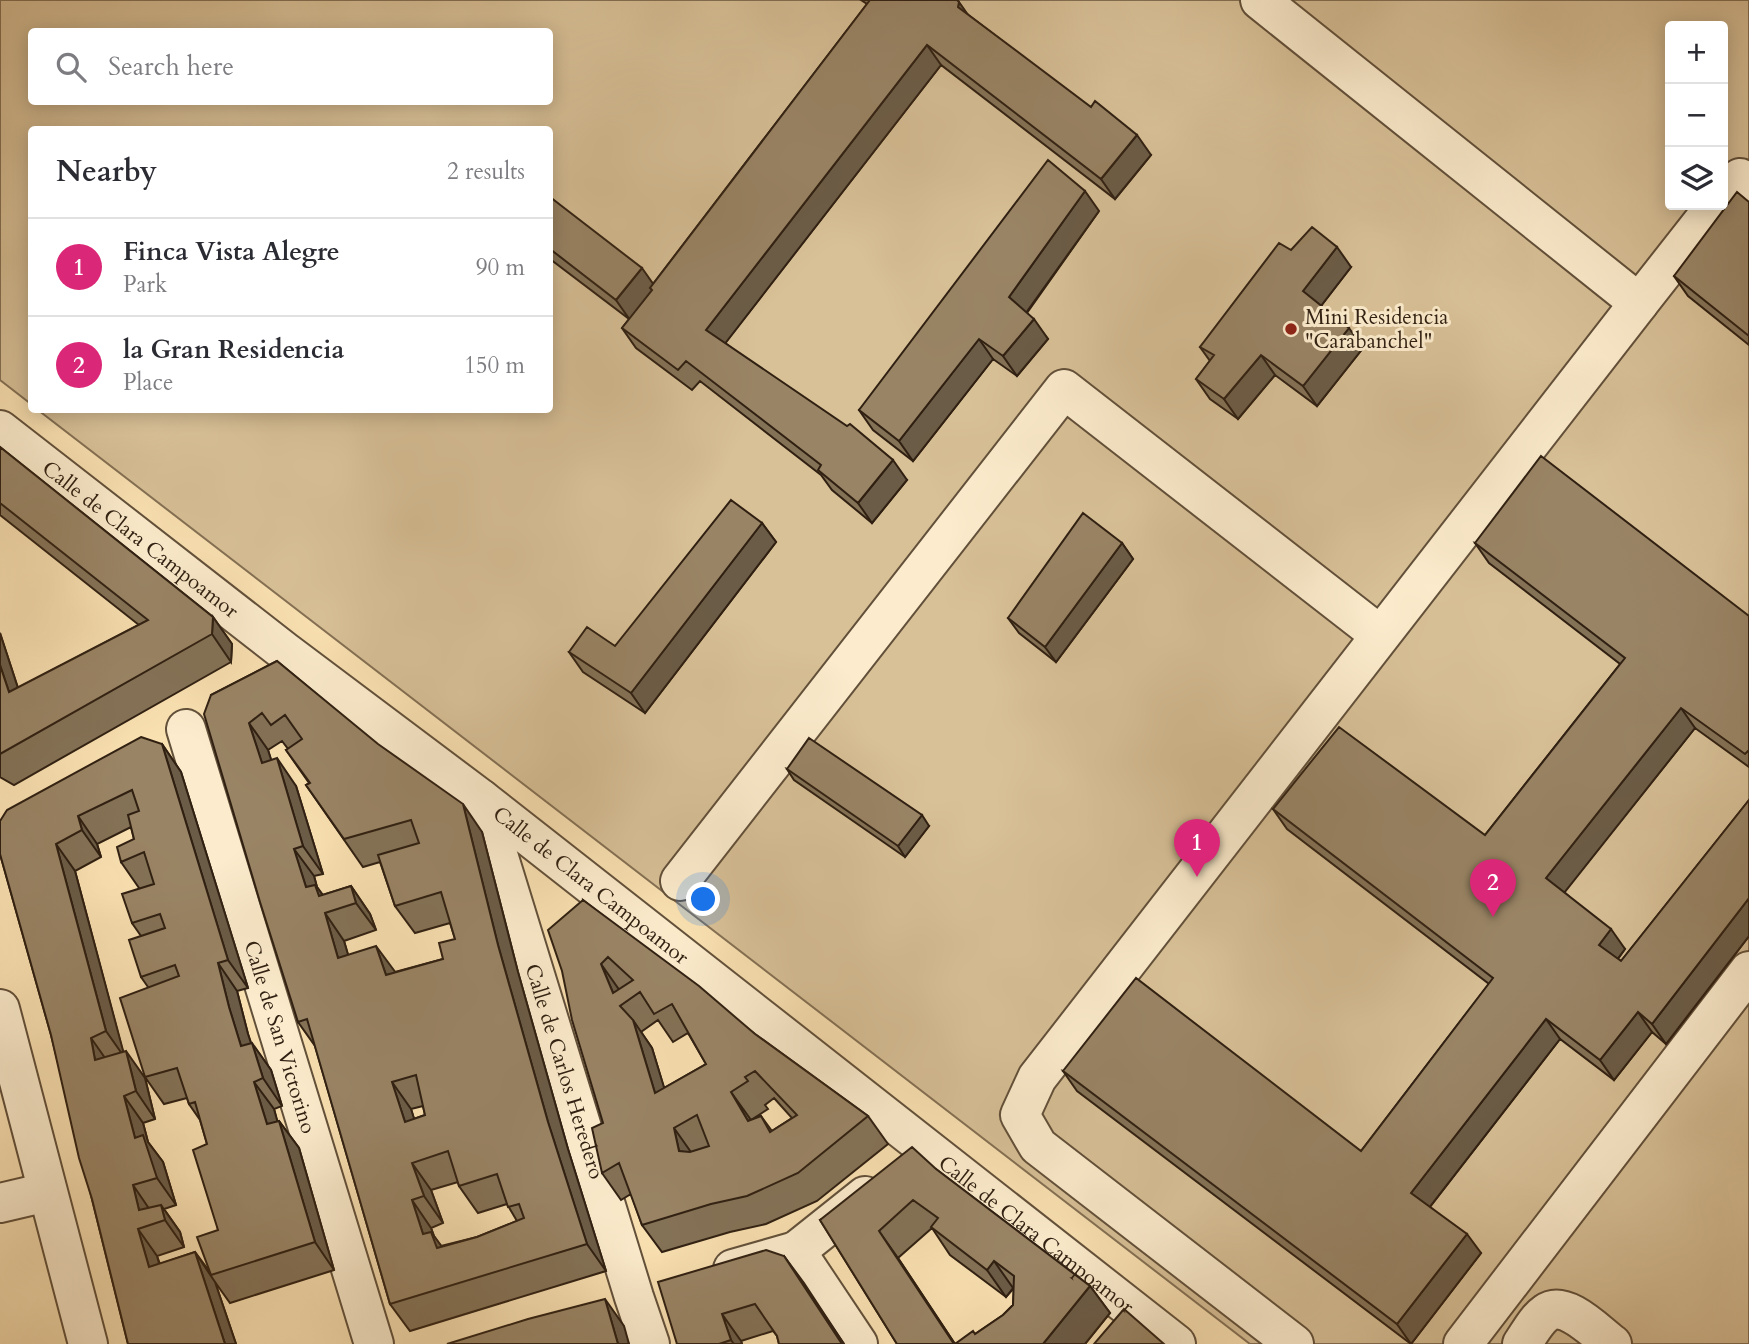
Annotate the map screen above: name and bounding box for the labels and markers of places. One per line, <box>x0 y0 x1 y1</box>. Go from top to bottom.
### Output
place label: Mini Residencia "Carabanchel" <box>1305 303 1448 356</box>
marker: Mini Residencia "Carabanchel" <box>1283 321 1299 337</box>
pin: 1 <box>1174 819 1220 877</box>
pin: 2 <box>1470 859 1516 917</box>

